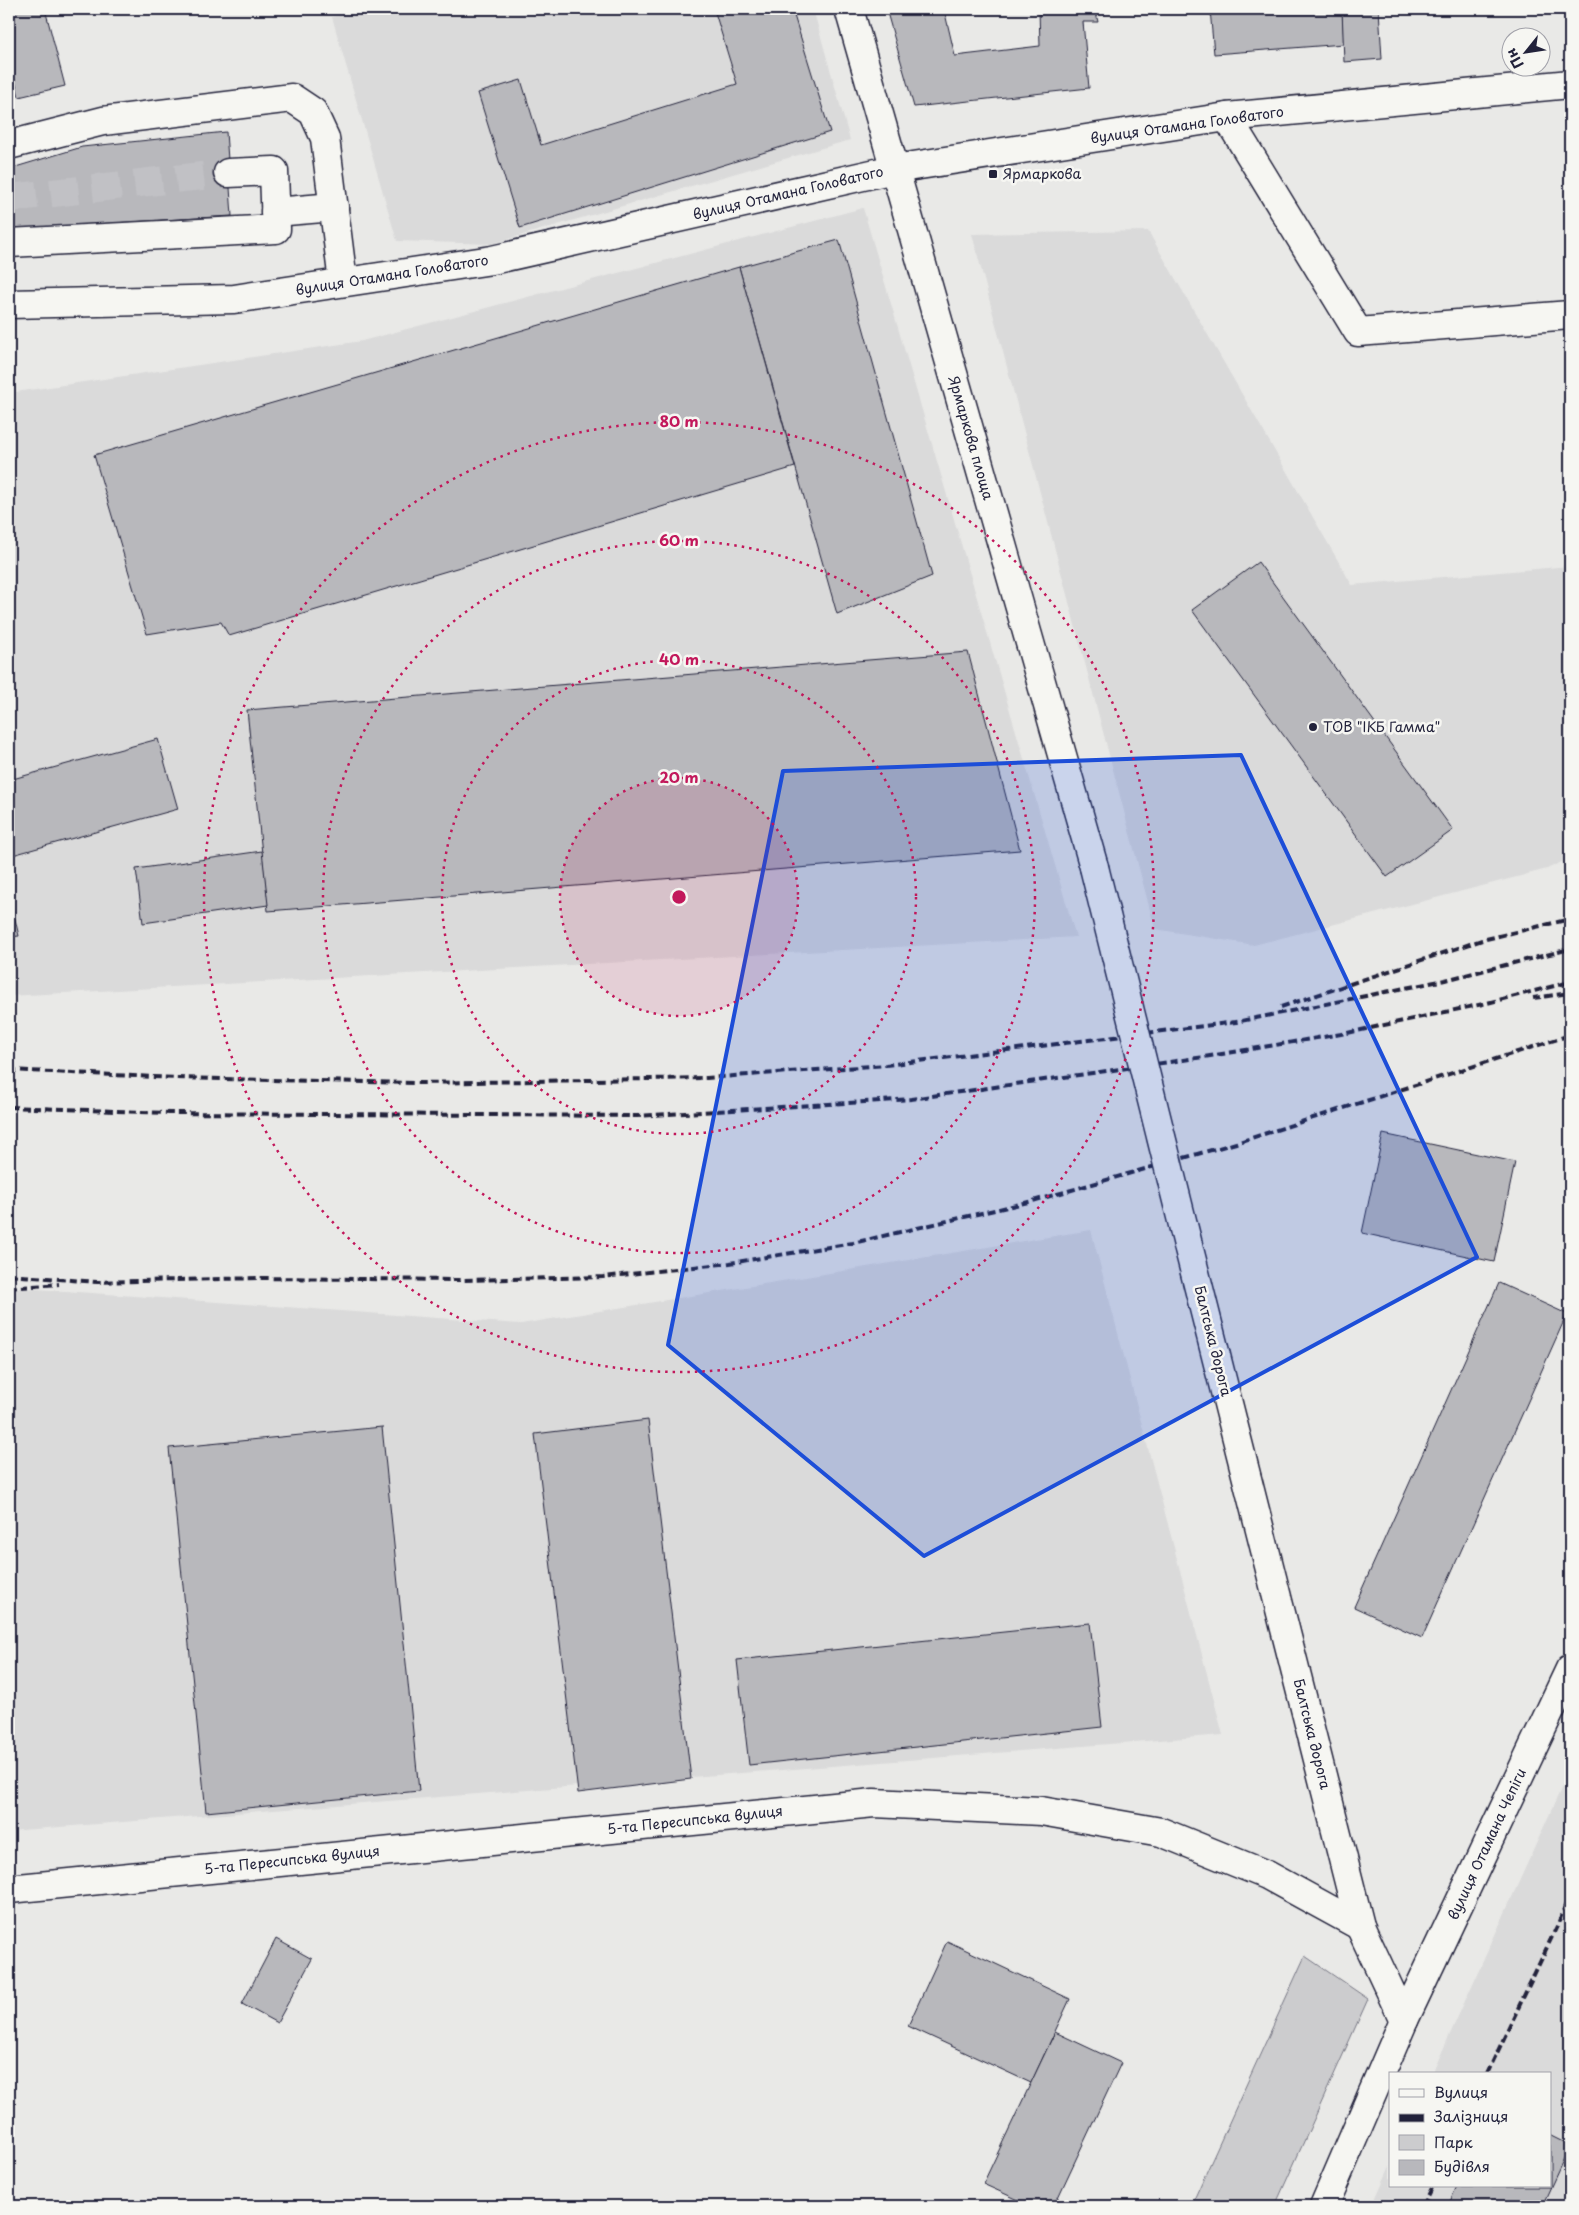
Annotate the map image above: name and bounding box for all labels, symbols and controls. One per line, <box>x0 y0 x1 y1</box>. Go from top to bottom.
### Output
north arrow <box>1502 28 1552 78</box>
text: Пн <box>1500 45 1528 73</box>
street label: вулиця Отамана Головатого <box>1089 101 1285 148</box>
street label: вулиця Отамана Головатого <box>691 160 885 225</box>
place label: Ярмаркова <box>1003 163 1082 184</box>
marker: Ярмаркова <box>987 168 999 180</box>
street label: вулиця Отамана Головатого <box>294 249 490 300</box>
street label: Ярмаркова площа <box>944 373 999 503</box>
text: 80 m <box>659 409 699 432</box>
text: 60 m <box>659 528 699 551</box>
text: 40 m <box>659 647 699 670</box>
place label: ТОВ "ІКБ Гамма" <box>1323 716 1440 737</box>
marker: ТОВ "ІКБ Гамма" <box>1307 721 1319 733</box>
text: 20 m <box>660 765 698 788</box>
centre of rings <box>670 888 688 906</box>
street label: Балтська дорога <box>1190 1283 1237 1399</box>
street label: Балтська дорога <box>1289 1676 1336 1792</box>
street label: вулиця Отамана Чепіги <box>1442 1765 1531 1923</box>
street label: 5-та Пересипська вулиця <box>606 1800 784 1839</box>
street label: 5-та Пересипська вулиця <box>203 1840 381 1879</box>
legend <box>1389 2072 1552 2188</box>
text: Вулиця <box>1434 2080 1488 2103</box>
text: Залізниця <box>1433 2104 1508 2127</box>
text: Парк <box>1434 2130 1473 2153</box>
text: Будівля <box>1434 2154 1490 2177</box>

